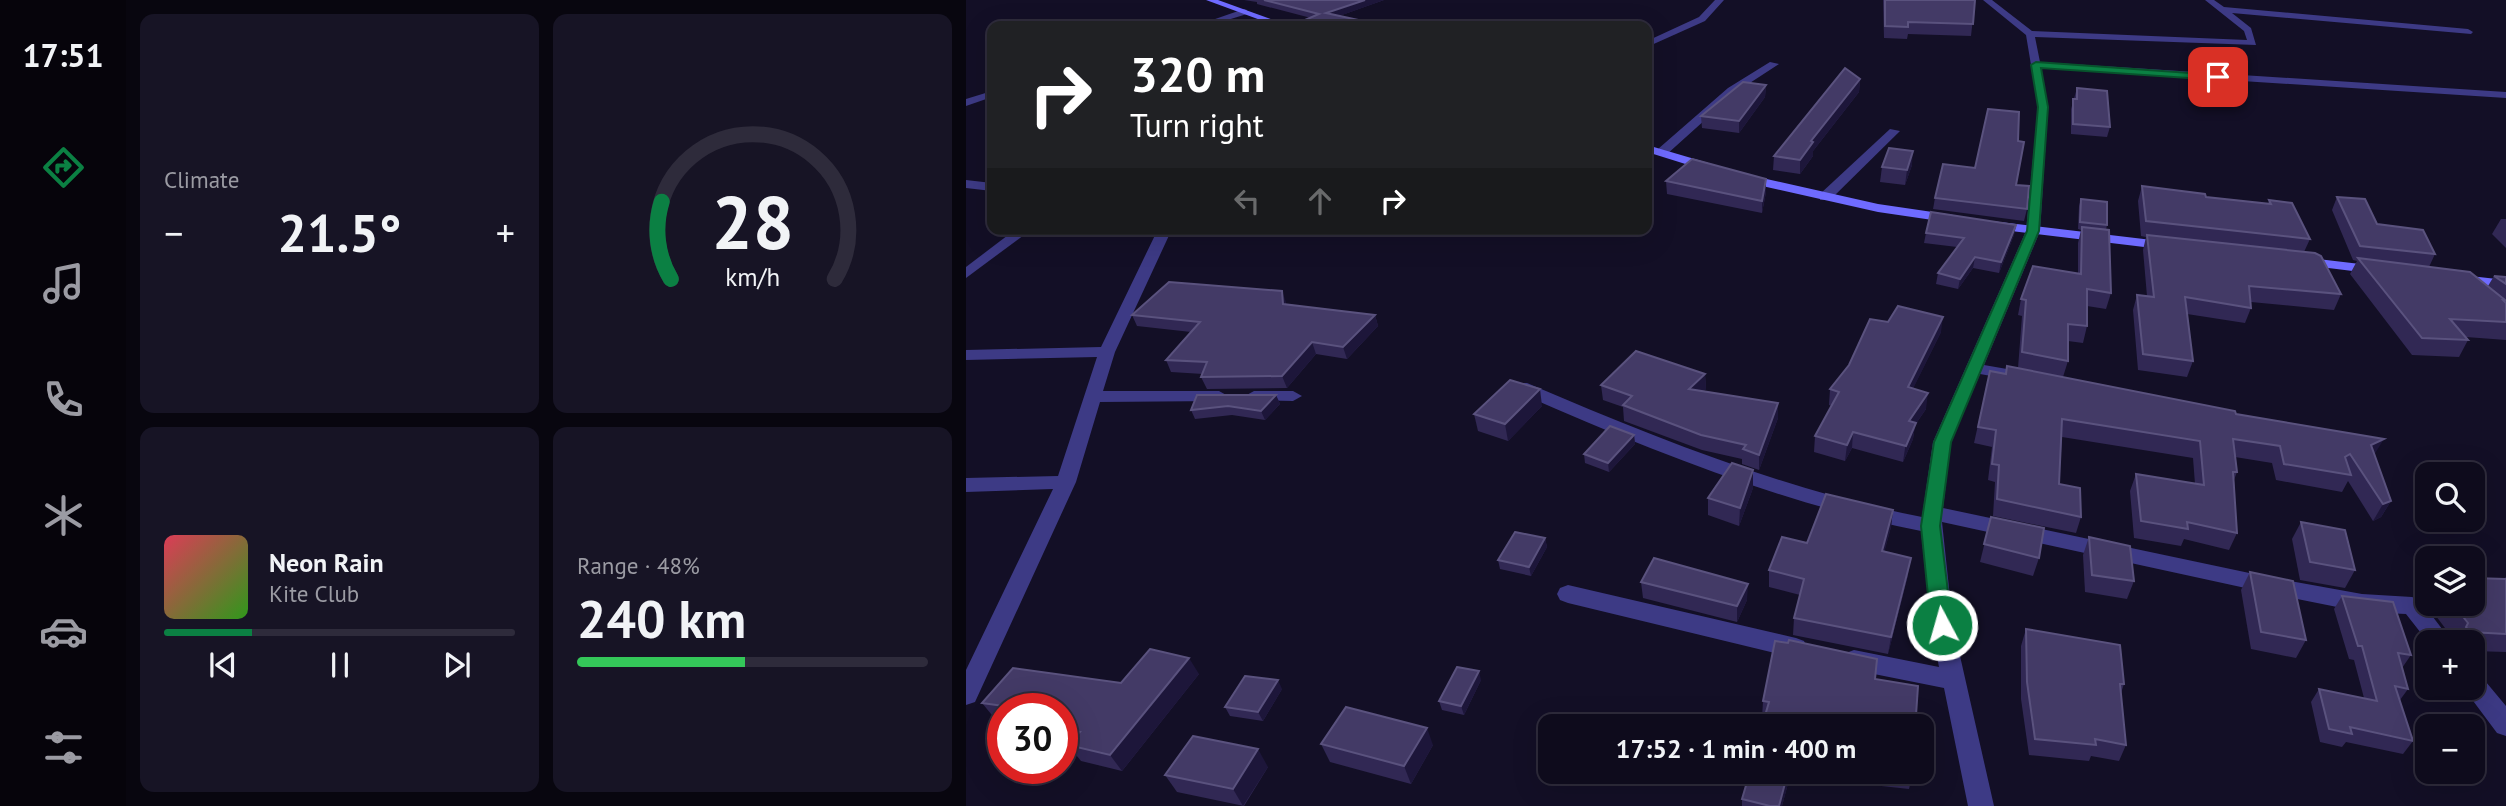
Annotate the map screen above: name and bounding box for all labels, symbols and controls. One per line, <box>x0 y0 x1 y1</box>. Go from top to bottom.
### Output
text: 17:51 <box>22 34 104 76</box>
text: 320 m <box>1130 42 1265 106</box>
pin <box>2188 47 2248 107</box>
icon: right <box>1015 49 1106 140</box>
icon: arrive <box>2199 58 2237 96</box>
text: Turn right <box>1130 104 1264 146</box>
icon: directions <box>39 143 88 192</box>
text: Climate <box>164 165 239 194</box>
text: 28 <box>711 176 794 270</box>
icon: left <box>1228 182 1266 220</box>
icon: ahead <box>1301 182 1339 220</box>
icon: right <box>1374 182 1412 220</box>
text: 21.5° <box>278 199 401 266</box>
text: − <box>164 208 183 257</box>
text: + <box>496 208 515 257</box>
icon: music <box>39 259 88 308</box>
text: km/h <box>725 261 780 293</box>
icon: phone <box>39 375 88 424</box>
map controls <box>2415 462 2485 784</box>
button: search <box>2415 462 2485 532</box>
icon: climate <box>39 491 88 540</box>
text: Neon Rain <box>269 546 384 579</box>
button: layers <box>2415 546 2485 616</box>
text: Range · 48% <box>577 551 700 580</box>
text: Kite Club <box>269 579 359 608</box>
text: 240 km <box>577 585 746 652</box>
position arrow <box>1905 588 1979 662</box>
icon: car <box>39 607 88 656</box>
button: + <box>2415 630 2485 700</box>
icon: previous <box>204 646 242 684</box>
icon: pause <box>321 646 359 684</box>
icon: next <box>438 646 476 684</box>
speed limit sign: 30 <box>987 693 1078 784</box>
button: − <box>2415 714 2485 784</box>
icon: filters <box>39 723 88 772</box>
text: 17:52 · 1 min · 400 m <box>1616 732 1856 765</box>

